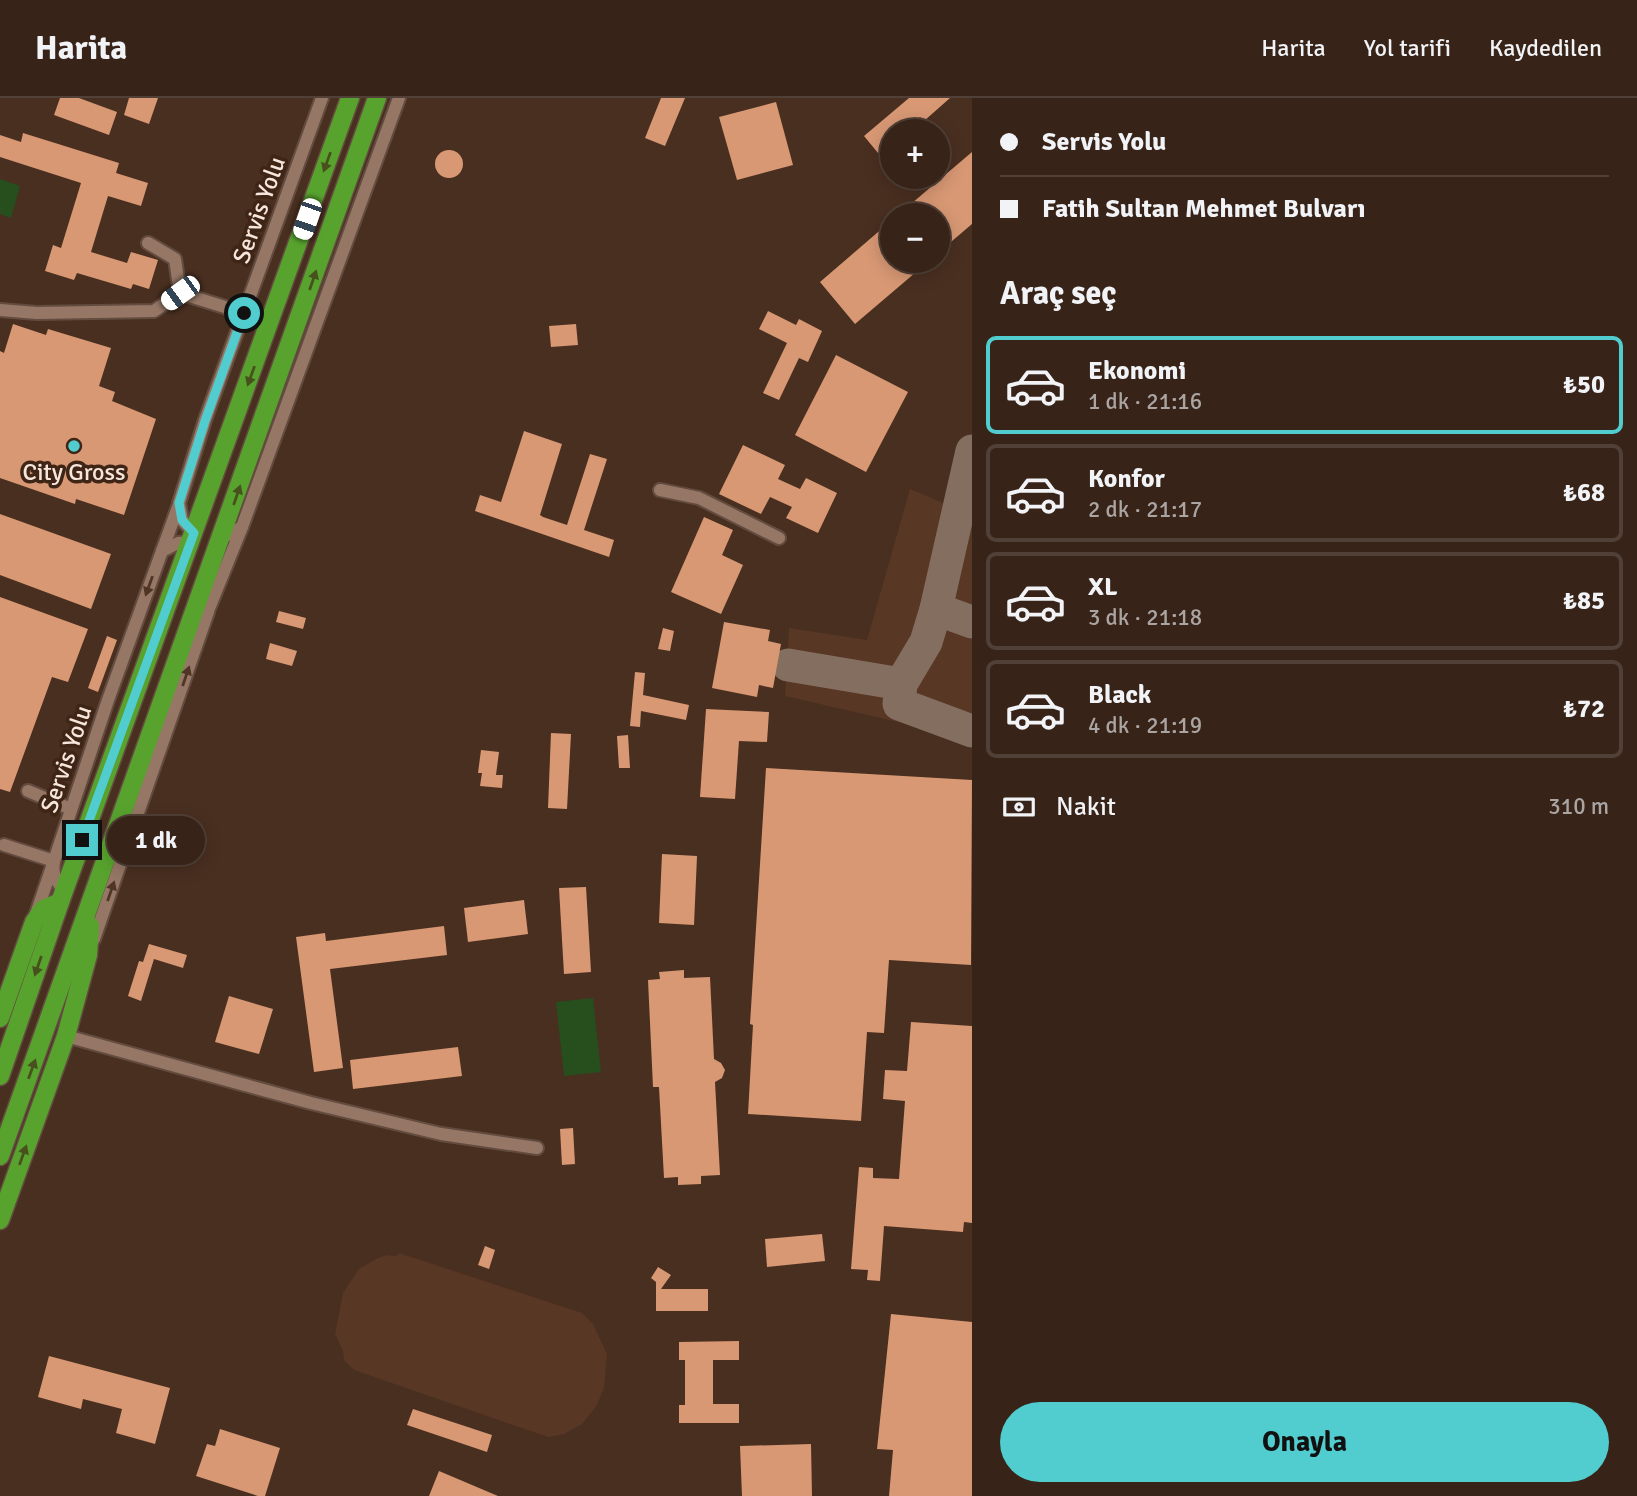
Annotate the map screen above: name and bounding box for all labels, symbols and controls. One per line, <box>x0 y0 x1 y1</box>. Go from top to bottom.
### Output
text: Harita <box>35 28 127 69</box>
text: Harita <box>1261 33 1326 63</box>
text: Yol tarifi <box>1364 33 1451 63</box>
text: Kaydedilen <box>1489 33 1602 63</box>
map controls <box>880 119 950 273</box>
button: + <box>880 119 950 189</box>
text: Servis Yolu <box>1042 126 1166 158</box>
one-way arrow <box>321 152 332 173</box>
street label: Servis Yolu <box>226 153 292 267</box>
text: Fatih Sultan Mehmet Bulvarı <box>1042 193 1365 225</box>
car <box>291 196 324 242</box>
button: − <box>880 203 950 273</box>
one-way arrow <box>308 270 319 291</box>
car <box>157 272 204 314</box>
text: Araç seç <box>1000 274 1117 313</box>
route start <box>228 297 260 329</box>
icon: car <box>1004 354 1067 417</box>
text: Ekonomi <box>1088 355 1186 387</box>
one-way arrow <box>245 366 256 387</box>
text: ₺50 <box>1563 369 1605 401</box>
text: 1 dk · 21:16 <box>1088 387 1202 416</box>
marker: City Gross <box>66 438 82 454</box>
place label: City Gross <box>22 457 126 487</box>
icon: car <box>1004 462 1067 525</box>
text: Konfor <box>1088 463 1165 495</box>
text: ₺68 <box>1563 477 1605 509</box>
one-way arrow <box>232 484 243 505</box>
text: 2 dk · 21:17 <box>1088 495 1202 524</box>
icon: car <box>1004 570 1067 633</box>
text: XL <box>1088 571 1118 603</box>
one-way arrow <box>144 576 155 597</box>
text: ₺85 <box>1563 585 1605 617</box>
text: 3 dk · 21:18 <box>1088 603 1202 632</box>
one-way arrow <box>181 666 192 687</box>
icon: car <box>1004 678 1067 741</box>
text: Black <box>1088 679 1151 711</box>
text: ₺72 <box>1563 693 1605 725</box>
street label: Servis Yolu <box>34 702 98 816</box>
text: 4 dk · 21:19 <box>1088 711 1202 740</box>
icon: cash <box>1000 788 1038 826</box>
text: Nakit <box>1056 791 1116 823</box>
text: 310 m <box>1548 792 1609 821</box>
callout: 1 dk <box>106 816 204 864</box>
route end <box>66 824 98 856</box>
text: 1 dk <box>135 826 177 855</box>
one-way arrow <box>106 880 117 901</box>
one-way arrow <box>32 956 43 977</box>
one-way arrow <box>26 1058 37 1079</box>
one-way arrow <box>18 1145 29 1166</box>
button: Onayla <box>1000 1402 1609 1482</box>

